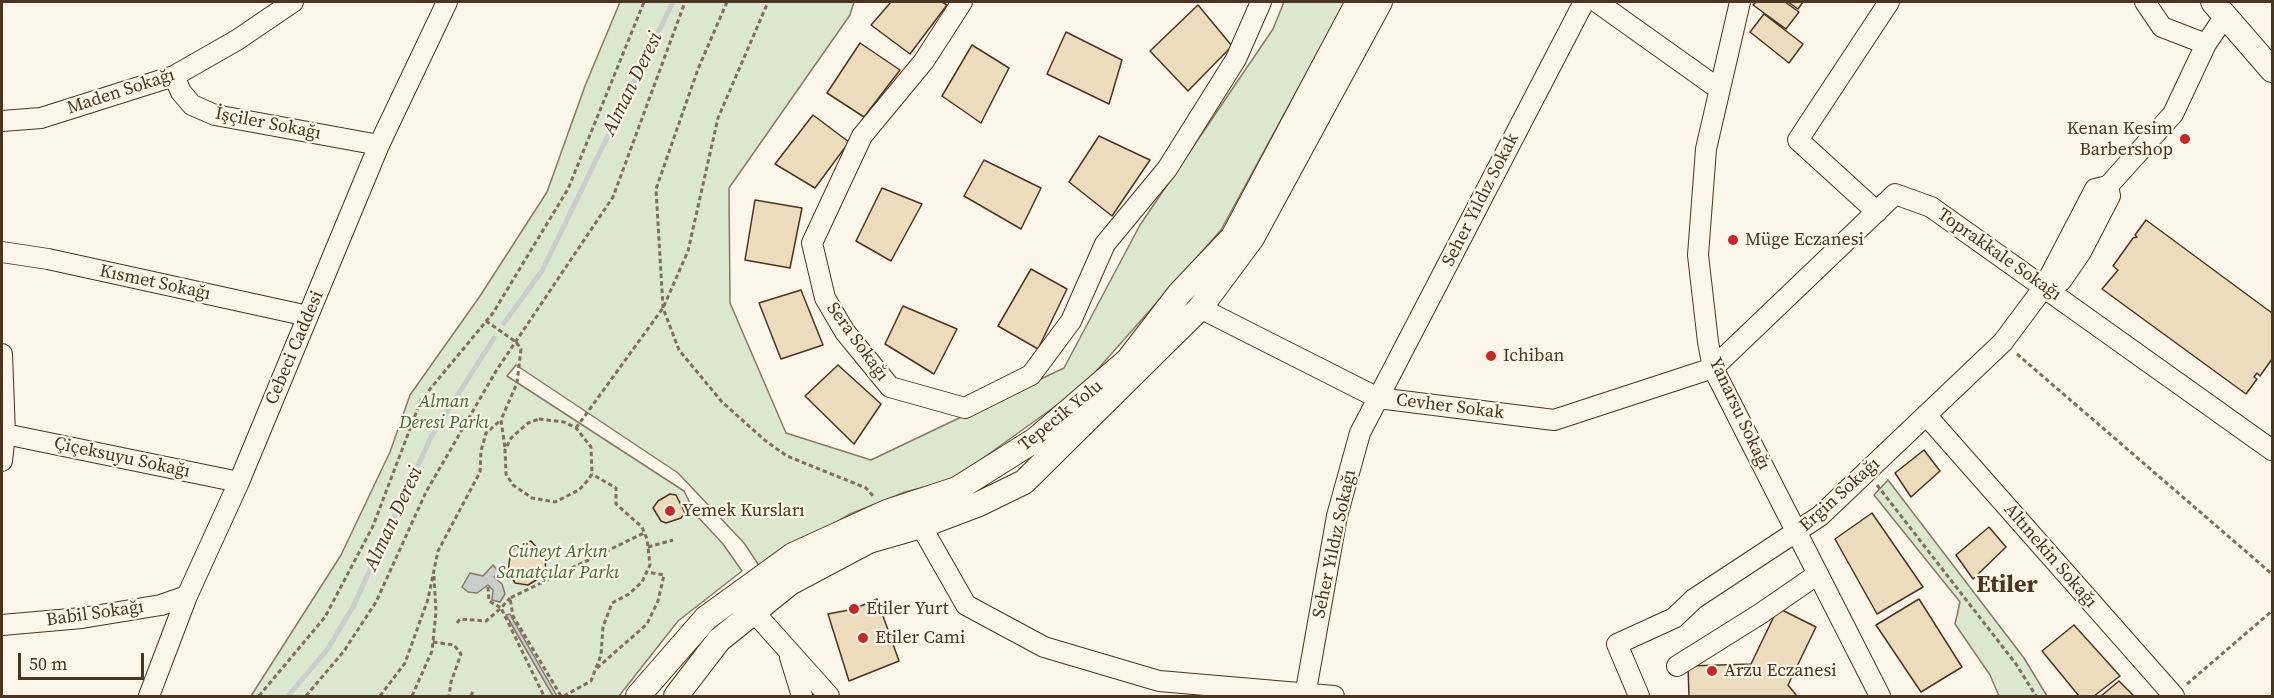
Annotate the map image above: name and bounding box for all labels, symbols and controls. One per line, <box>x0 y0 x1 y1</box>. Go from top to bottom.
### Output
water label: Alman Deresi <box>598 28 668 140</box>
street label: Maden Sokağı <box>64 64 178 120</box>
street label: İşçiler Sokağı <box>213 103 323 145</box>
place label: Kenan Kesim Barbershop <box>2067 118 2173 160</box>
street label: Seher Yıldız Sokak <box>1438 130 1524 270</box>
marker: Kenan Kesim Barbershop <box>2178 132 2192 146</box>
street label: Toprakkale Sokağı <box>1933 204 2065 306</box>
place label: Müge Eczanesi <box>1745 229 1864 251</box>
marker: Müge Eczanesi <box>1726 233 1740 247</box>
street label: Kısmet Sokağı <box>97 261 213 305</box>
street label: Cebeci Caddesi <box>261 288 329 408</box>
street label: Sera Sokağı <box>821 299 893 385</box>
place label: Ichiban <box>1503 345 1564 367</box>
marker: Ichiban <box>1484 349 1498 363</box>
street label: Yanarsu Sokağı <box>1704 354 1774 474</box>
street label: Tepecik Yolu <box>1015 376 1107 456</box>
street label: Cevher Sokak <box>1395 390 1505 424</box>
park label: Alman Deresi Parkı <box>399 391 489 434</box>
street label: Çiçeksuyu Sokağı <box>52 433 192 483</box>
street label: Ergin Sokağı <box>1795 453 1885 537</box>
water label: Alman Deresi <box>359 463 429 575</box>
street label: Seher Yıldız Sokağı <box>1309 468 1361 620</box>
street label: Altınekin Sokağı <box>1999 499 2101 613</box>
place label: Yemek Kursları <box>682 500 805 522</box>
marker: Yemek Kursları <box>663 504 677 518</box>
park label: Cüneyt Arkın Sanatçılar Parkı <box>497 541 619 584</box>
district label: Etiler <box>1976 572 2038 600</box>
street label: Babil Sokağı <box>45 596 145 632</box>
place label: Etiler Yurt <box>866 598 949 620</box>
marker: Etiler Yurt <box>847 602 861 616</box>
place label: Etiler Cami <box>875 627 965 649</box>
marker: Etiler Cami <box>856 631 870 645</box>
scale bar <box>21 641 147 679</box>
text: 50 m <box>29 651 67 676</box>
place label: Arzu Eczanesi <box>1724 660 1837 682</box>
marker: Arzu Eczanesi <box>1705 664 1719 678</box>

